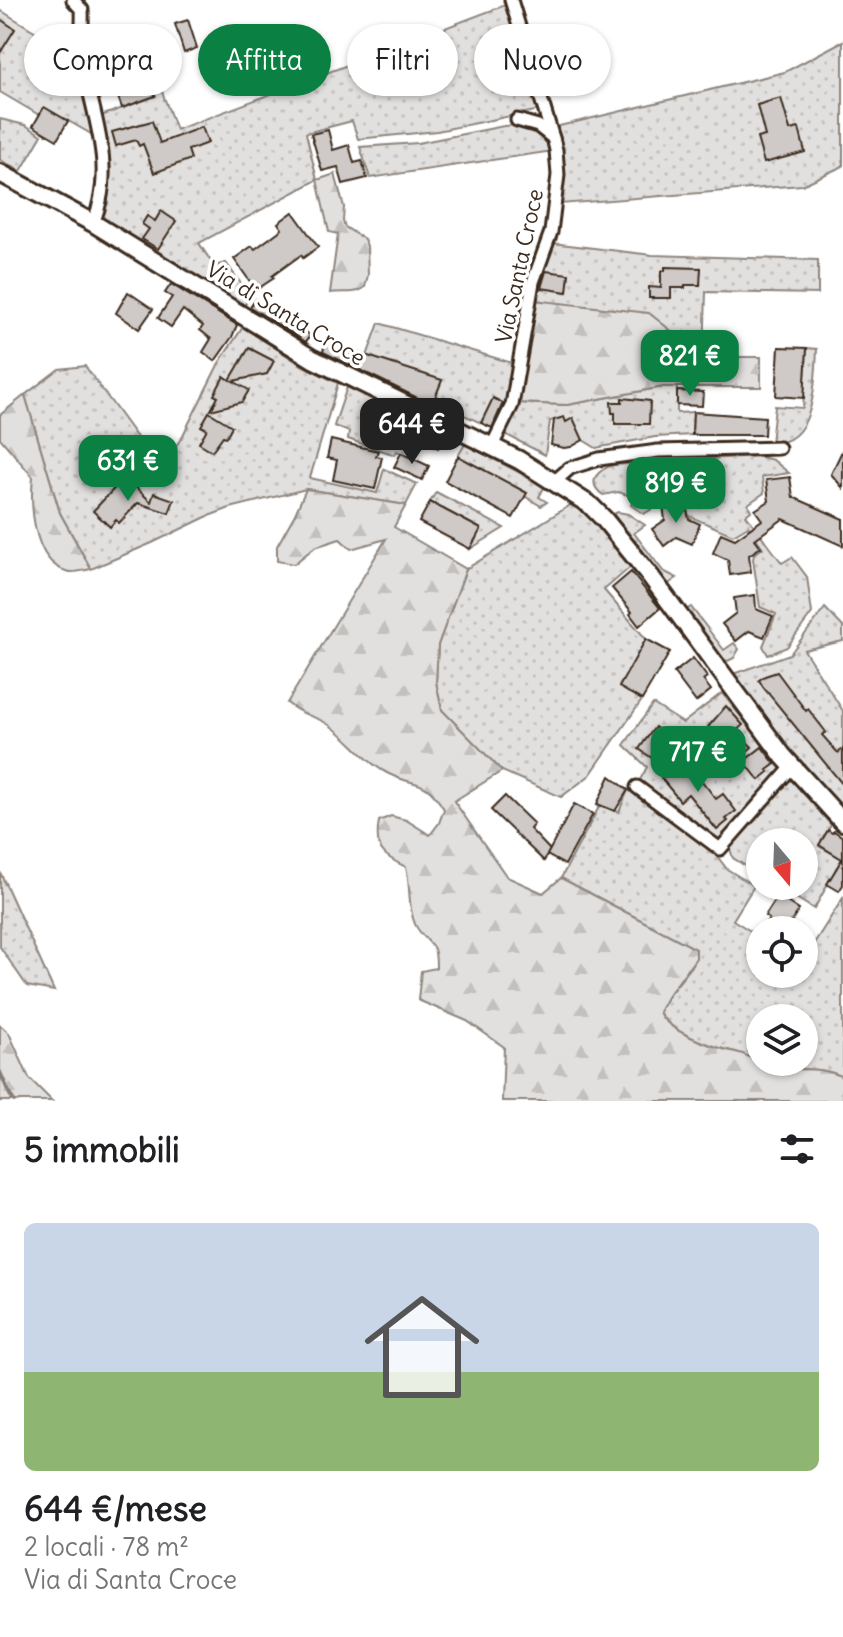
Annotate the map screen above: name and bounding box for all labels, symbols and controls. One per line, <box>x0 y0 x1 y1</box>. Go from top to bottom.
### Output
chip: Compra <box>24 24 182 96</box>
chip: Affitta <box>198 24 331 96</box>
chip: Filtri <box>347 24 458 96</box>
chip: Nuovo <box>474 24 611 96</box>
street label: Via Santa Croce <box>489 186 549 346</box>
street label: Via di Santa Croce <box>202 255 370 371</box>
pin: 821 € <box>634 330 746 398</box>
text: 821 € <box>659 339 721 372</box>
pin: 644 € <box>356 398 468 466</box>
text: 644 € <box>378 407 446 440</box>
pin: 631 € <box>72 435 184 503</box>
text: 631 € <box>97 444 159 477</box>
pin: 819 € <box>620 457 732 525</box>
text: 819 € <box>644 466 708 499</box>
pin: 717 € <box>642 726 754 794</box>
text: 717 € <box>669 735 727 768</box>
north arrow <box>746 828 818 900</box>
map controls <box>746 828 818 1076</box>
button: locate <box>746 916 818 988</box>
button: layers <box>746 1004 818 1076</box>
icon: filters <box>775 1127 819 1171</box>
text: 5 immobili <box>24 1128 180 1171</box>
icon: home <box>350 1275 494 1419</box>
text: 644 €/mese <box>24 1487 207 1530</box>
text: 2 locali · 78 m² <box>24 1530 189 1563</box>
text: Via di Santa Croce <box>24 1563 237 1596</box>

